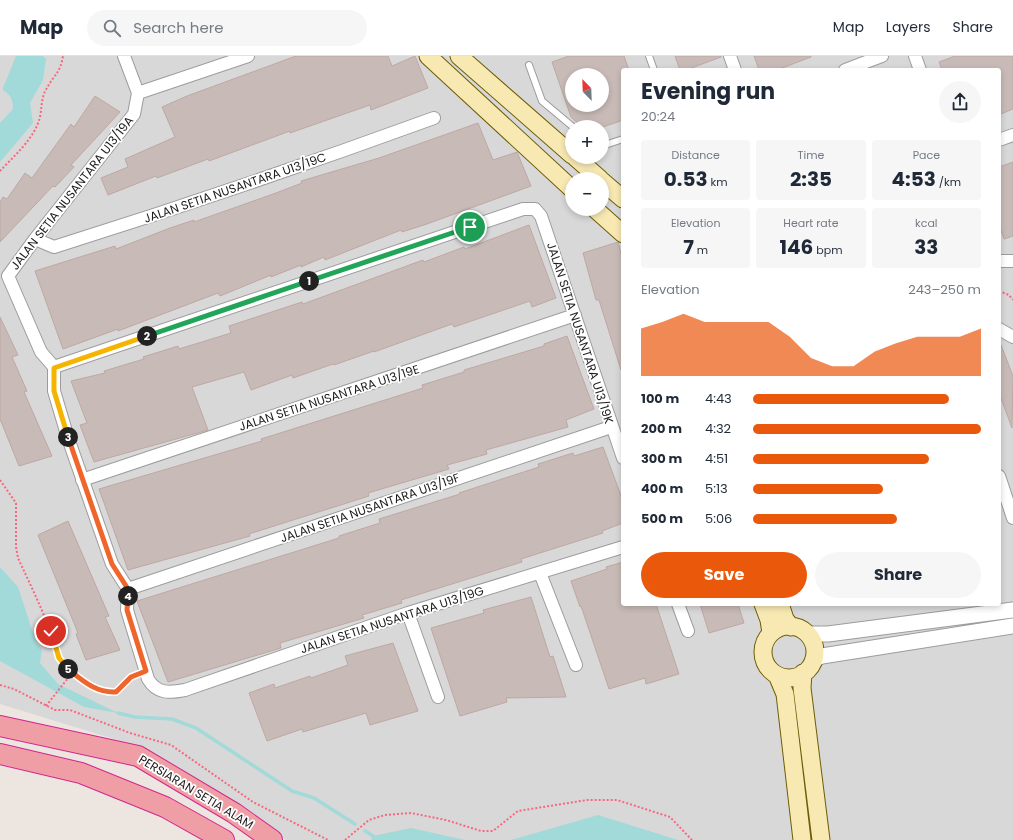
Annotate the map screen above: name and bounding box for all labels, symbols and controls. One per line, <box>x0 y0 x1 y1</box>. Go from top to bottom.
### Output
search box <box>87 10 367 46</box>
text: Map <box>20 14 63 41</box>
icon: search <box>101 17 123 39</box>
text: Search here <box>133 17 224 38</box>
text: Map <box>833 17 864 37</box>
text: Layers <box>886 17 930 37</box>
text: Share <box>952 17 993 37</box>
north arrow <box>565 68 609 112</box>
map controls <box>565 68 609 216</box>
text: Evening run <box>641 76 775 107</box>
button: share <box>939 81 981 123</box>
text: 20:24 <box>641 107 675 126</box>
street label: JALAN SETIA NUSANTARA U13/19A <box>6 112 137 273</box>
button: + <box>565 120 609 164</box>
text: Distance <box>672 147 720 163</box>
text: Time <box>798 147 824 163</box>
text: Pace <box>913 147 940 163</box>
street label: JALAN SETIA NUSANTARA U13/19C <box>141 148 328 227</box>
text: 0.53 <box>664 165 708 193</box>
text: 2:35 <box>790 165 832 193</box>
text: 4:53 <box>892 165 936 193</box>
button: − <box>565 172 609 216</box>
text: km <box>708 174 728 190</box>
text: /km <box>936 174 961 190</box>
pin <box>453 210 487 244</box>
text: Elevation <box>671 215 720 231</box>
text: Heart rate <box>783 215 839 231</box>
text: kcal <box>915 215 938 231</box>
icon: arrive <box>459 216 481 238</box>
text: 7 <box>683 233 694 261</box>
text: 146 <box>780 233 813 261</box>
text: 33 <box>914 233 938 261</box>
street label: JALAN SETIA NUSANTARA U13/19K <box>543 240 618 426</box>
text: m <box>694 242 708 258</box>
text: bpm <box>813 242 842 258</box>
pin: 1 <box>299 271 319 291</box>
text: 1 <box>307 273 311 289</box>
text: Elevation <box>641 280 700 299</box>
text: 243–250 m <box>908 280 981 299</box>
pin: 2 <box>137 326 157 346</box>
text: 2 <box>144 328 150 344</box>
street label: JALAN SETIA NUSANTARA U13/19E <box>236 360 421 435</box>
text: 100 m <box>641 389 679 408</box>
text: 4:43 <box>705 389 732 408</box>
text: 200 m <box>641 419 682 438</box>
text: 4:32 <box>705 419 731 438</box>
pin: 3 <box>58 427 78 447</box>
text: 3 <box>65 429 71 445</box>
text: 300 m <box>641 449 682 468</box>
text: 4:51 <box>705 449 728 468</box>
street label: JALAN SETIA NUSANTARA U13/19F <box>278 469 462 546</box>
text: 400 m <box>641 479 683 498</box>
text: 5:13 <box>705 479 728 498</box>
text: 500 m <box>641 509 683 528</box>
text: 5:06 <box>705 509 732 528</box>
button: Save <box>641 552 807 598</box>
button: Share <box>815 552 981 598</box>
street label: JALAN SETIA NUSANTARA U13/19G <box>298 582 486 657</box>
pin: 4 <box>118 586 138 606</box>
text: 4 <box>124 588 132 604</box>
pin <box>34 614 68 648</box>
icon: check <box>40 620 62 642</box>
pin: 5 <box>58 659 78 679</box>
text: 5 <box>64 661 72 677</box>
street label: PERSIARAN SETIA ALAM <box>136 751 257 833</box>

